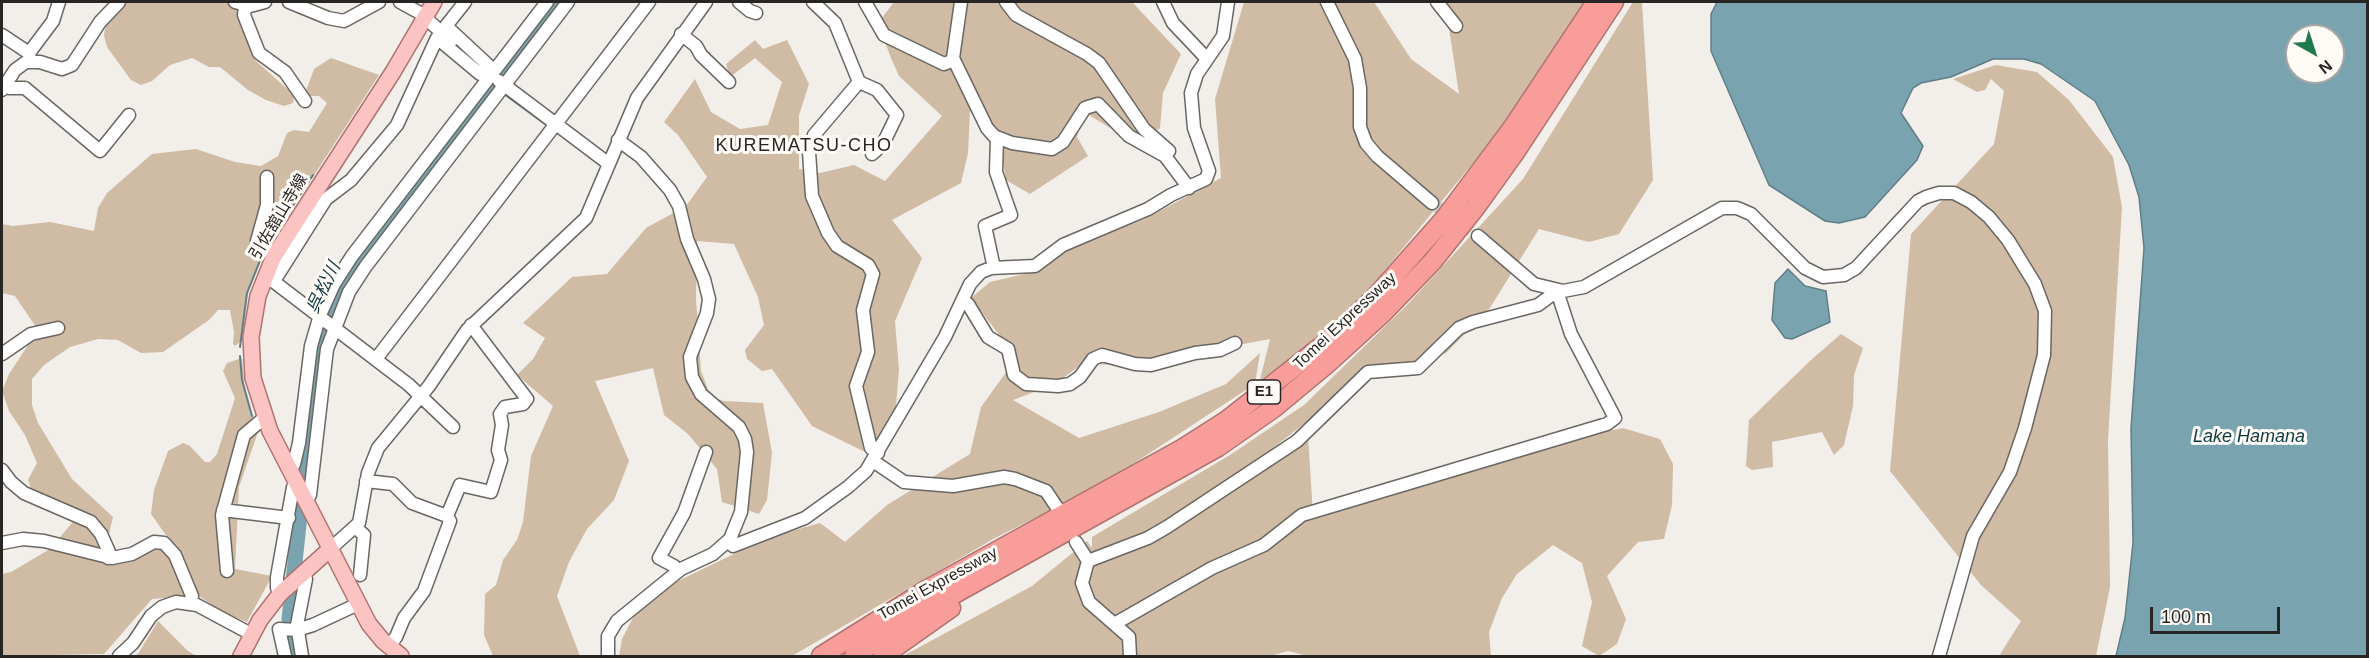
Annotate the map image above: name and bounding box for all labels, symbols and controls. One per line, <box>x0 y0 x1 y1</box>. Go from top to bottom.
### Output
north arrow <box>2285 24 2345 84</box>
text: N <box>2316 57 2335 77</box>
district label: KUREMATSU-CHO <box>715 135 893 157</box>
street label: 引佐舘山寺線 <box>246 171 312 263</box>
water label: 呉松川 <box>302 259 346 317</box>
street label: Tomei Expressway <box>1290 268 1400 374</box>
road number: E1 <box>1248 380 1280 404</box>
water label: Lake Hamana <box>2193 426 2305 448</box>
street label: Tomei Expressway <box>875 543 1001 625</box>
scale bar <box>2153 595 2284 633</box>
text: 100 m <box>2161 607 2211 627</box>

